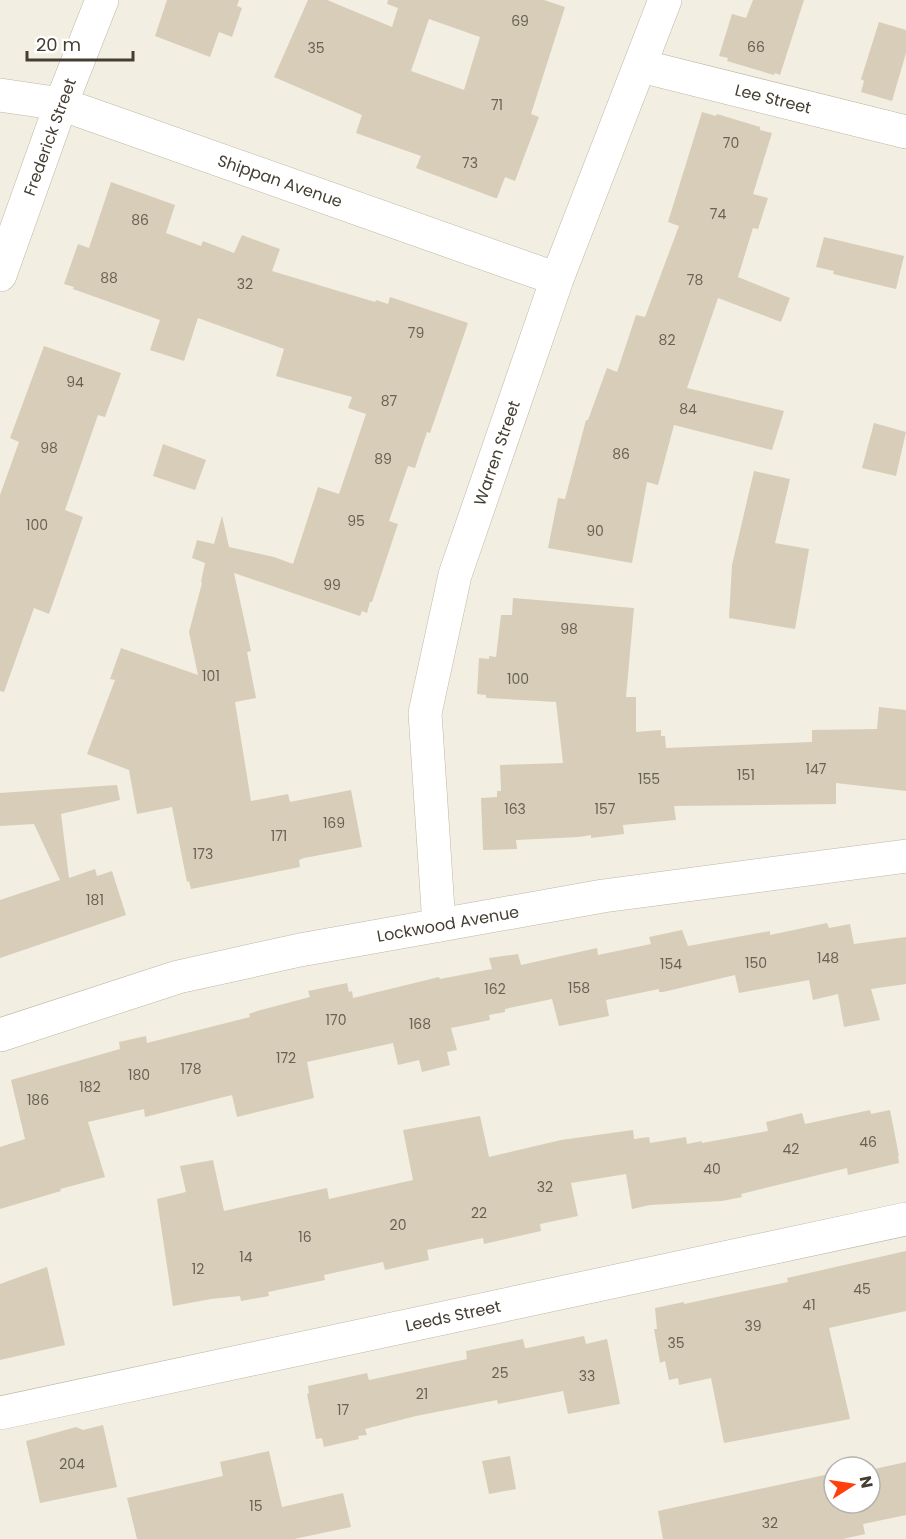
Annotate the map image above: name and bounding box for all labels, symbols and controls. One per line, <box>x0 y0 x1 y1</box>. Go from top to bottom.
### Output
house number: 69 <box>511 11 529 31</box>
scale bar <box>27 24 134 62</box>
text: 20 m <box>36 32 81 57</box>
house number: 66 <box>747 37 765 57</box>
house number: 35 <box>307 38 325 58</box>
street label: Frederick Street <box>18 75 82 199</box>
street label: Lee Street <box>732 78 814 120</box>
house number: 71 <box>491 95 503 115</box>
house number: 70 <box>723 133 739 153</box>
street label: Shippan Avenue <box>215 149 346 213</box>
house number: 73 <box>462 153 478 173</box>
house number: 74 <box>710 204 726 224</box>
house number: 86 <box>131 210 149 230</box>
house number: 88 <box>100 268 118 288</box>
house number: 78 <box>687 270 703 290</box>
house number: 32 <box>237 274 253 294</box>
house number: 79 <box>408 323 424 343</box>
house number: 82 <box>659 330 675 350</box>
house number: 94 <box>66 372 84 392</box>
house number: 87 <box>381 391 398 411</box>
street label: Warren Street <box>468 397 526 509</box>
house number: 84 <box>679 399 697 419</box>
house number: 98 <box>40 438 58 458</box>
house number: 86 <box>612 444 630 464</box>
house number: 89 <box>374 449 392 469</box>
house number: 95 <box>347 511 365 531</box>
house number: 100 <box>26 515 48 535</box>
house number: 90 <box>586 521 604 541</box>
house number: 99 <box>323 575 341 595</box>
house number: 98 <box>560 619 578 639</box>
house number: 101 <box>202 666 220 686</box>
house number: 100 <box>507 669 529 689</box>
house number: 147 <box>806 759 827 779</box>
house number: 151 <box>737 765 755 785</box>
house number: 155 <box>638 769 660 789</box>
house number: 163 <box>504 799 526 819</box>
house number: 157 <box>595 799 616 819</box>
house number: 169 <box>323 813 345 833</box>
house number: 171 <box>271 826 287 846</box>
house number: 173 <box>193 844 213 864</box>
house number: 181 <box>86 890 104 910</box>
street label: Lockwood Avenue <box>375 900 521 948</box>
house number: 148 <box>817 948 839 968</box>
house number: 150 <box>745 953 767 973</box>
house number: 154 <box>660 954 682 974</box>
house number: 158 <box>568 978 590 998</box>
house number: 162 <box>484 979 506 999</box>
house number: 170 <box>326 1010 346 1030</box>
house number: 168 <box>409 1014 431 1034</box>
house number: 172 <box>276 1048 296 1068</box>
house number: 178 <box>181 1059 202 1079</box>
house number: 180 <box>128 1065 150 1085</box>
house number: 182 <box>79 1077 101 1097</box>
house number: 186 <box>27 1090 49 1110</box>
house number: 46 <box>859 1132 877 1152</box>
house number: 42 <box>783 1139 799 1159</box>
house number: 40 <box>703 1159 721 1179</box>
house number: 32 <box>537 1177 553 1197</box>
house number: 22 <box>471 1203 487 1223</box>
house number: 20 <box>390 1215 406 1235</box>
house number: 16 <box>298 1227 312 1247</box>
house number: 14 <box>239 1247 253 1267</box>
house number: 12 <box>192 1259 204 1279</box>
house number: 45 <box>853 1279 871 1299</box>
street label: Leeds Street <box>403 1295 503 1337</box>
house number: 41 <box>802 1295 816 1315</box>
house number: 39 <box>744 1316 762 1336</box>
house number: 35 <box>667 1333 685 1353</box>
house number: 25 <box>492 1363 508 1383</box>
house number: 33 <box>579 1366 595 1386</box>
house number: 21 <box>416 1384 428 1404</box>
house number: 17 <box>337 1400 349 1420</box>
house number: 204 <box>59 1454 85 1474</box>
north arrow <box>822 1455 882 1515</box>
text: N <box>854 1474 879 1490</box>
house number: 15 <box>249 1496 263 1516</box>
house number: 32 <box>762 1513 778 1533</box>

